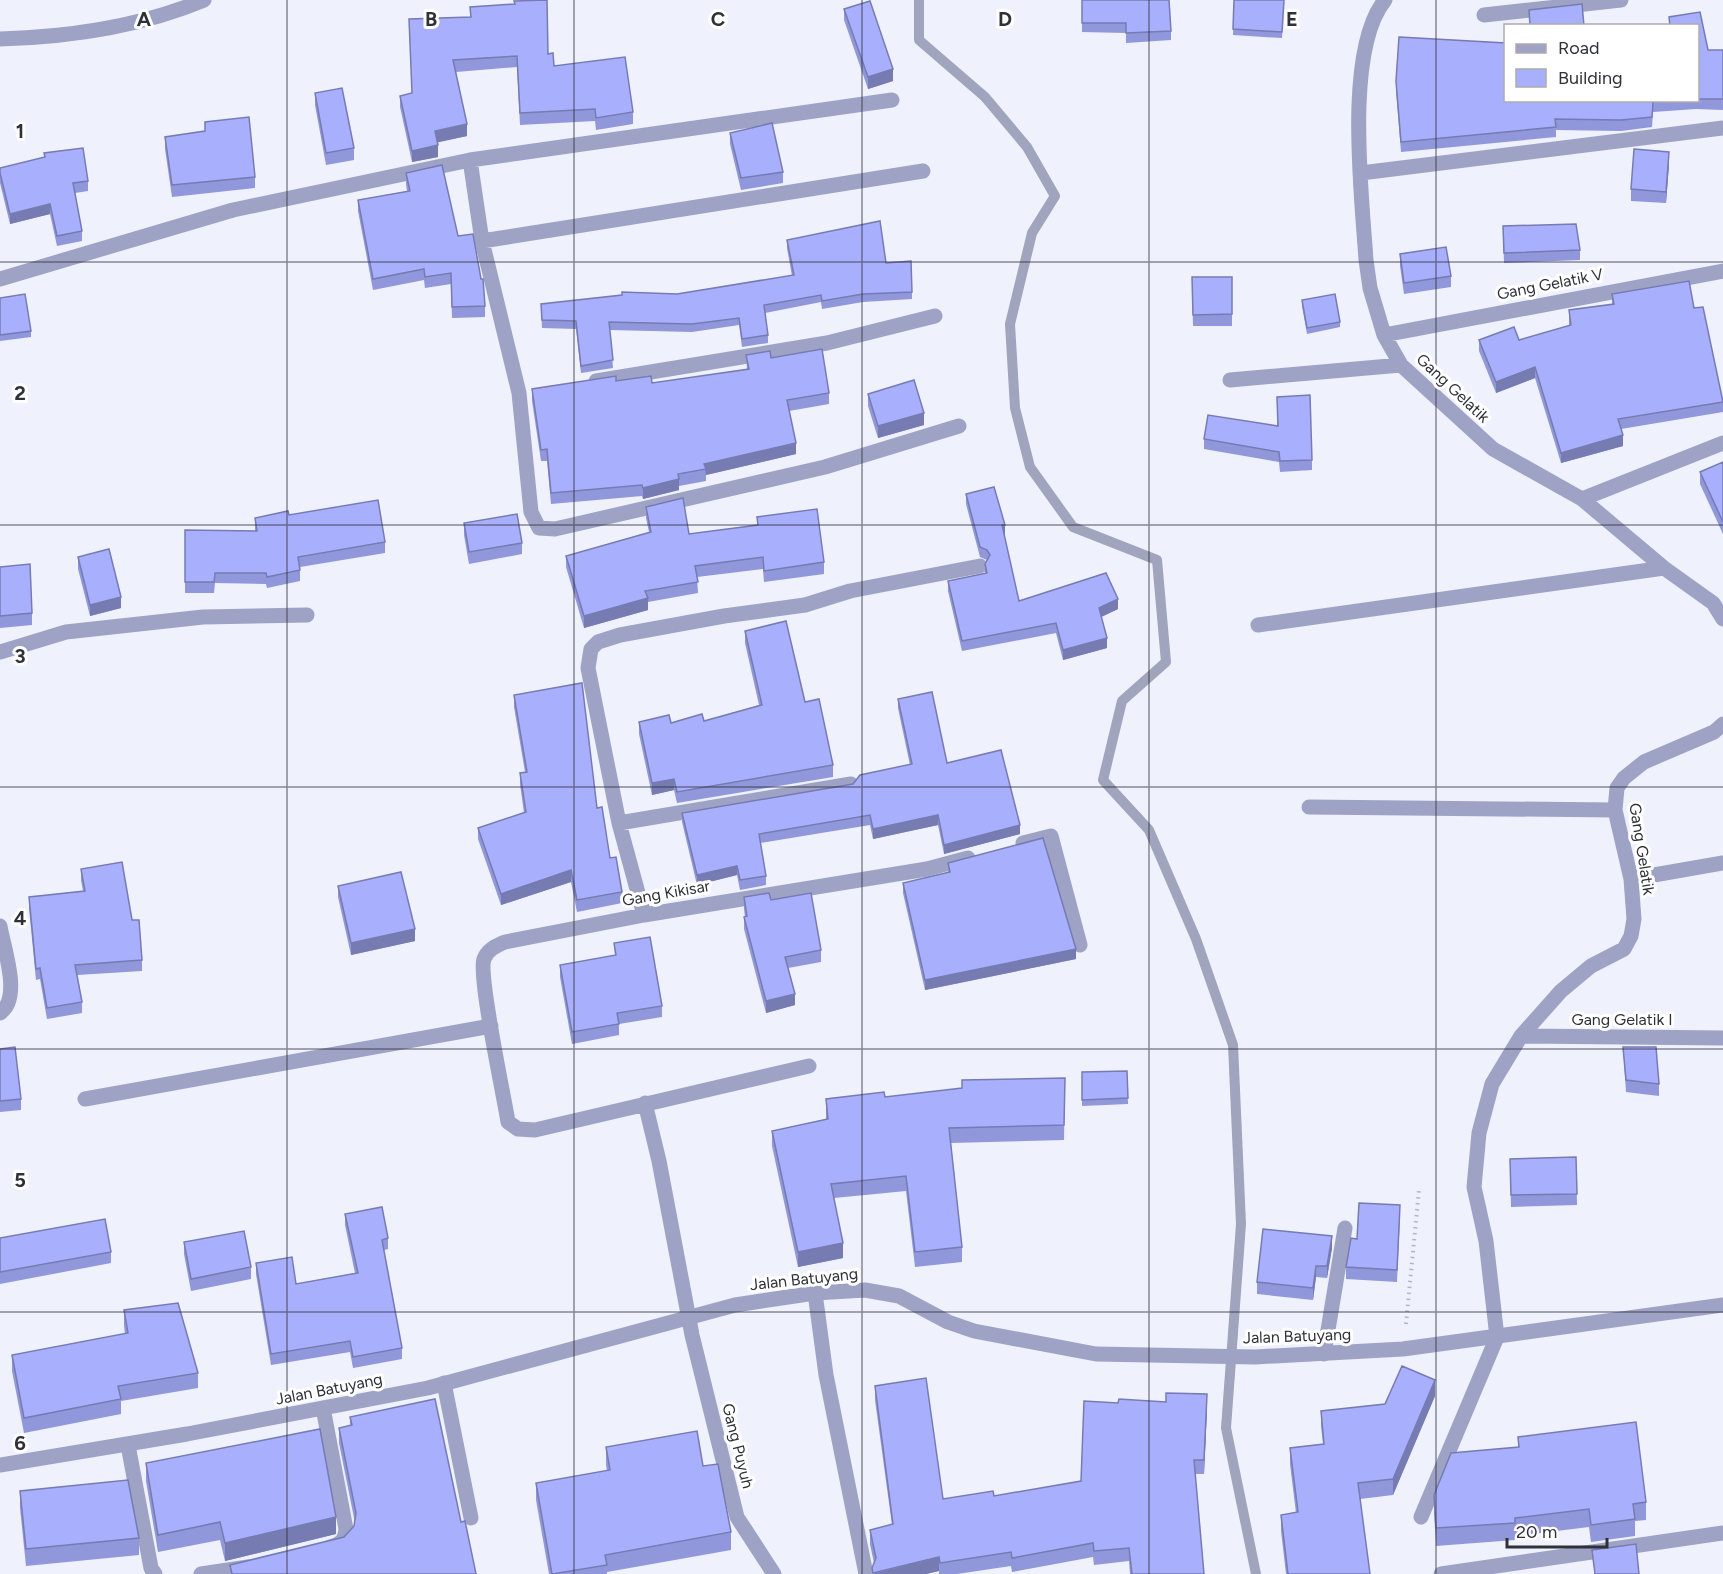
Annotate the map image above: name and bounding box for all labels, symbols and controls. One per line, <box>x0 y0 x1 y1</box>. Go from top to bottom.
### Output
text: A <box>137 7 152 31</box>
text: B <box>425 7 437 31</box>
text: C <box>711 7 725 31</box>
text: D <box>998 7 1012 31</box>
text: E <box>1286 7 1298 31</box>
legend <box>1504 24 1699 102</box>
text: Road <box>1558 37 1599 59</box>
text: Building <box>1558 67 1623 89</box>
text: 1 <box>16 119 24 143</box>
street label: Gang Gelatik V <box>1495 264 1605 304</box>
street label: Gang Gelatik <box>1413 349 1494 427</box>
text: 2 <box>14 381 26 405</box>
text: 3 <box>14 644 26 668</box>
street label: Gang Gelatik <box>1625 802 1659 896</box>
street label: Gang Kikisar <box>621 876 712 910</box>
text: 4 <box>14 906 27 930</box>
street label: Gang Gelatik I <box>1572 1010 1672 1029</box>
text: 5 <box>14 1168 26 1192</box>
street label: Jalan Batuyang <box>749 1264 859 1294</box>
street label: Jalan Batuyang <box>1242 1325 1352 1347</box>
street label: Jalan Batuyang <box>274 1369 384 1409</box>
street label: Gang Puyuh <box>718 1401 758 1491</box>
text: 6 <box>14 1431 26 1455</box>
scale bar <box>1507 1511 1608 1549</box>
text: 20 m <box>1516 1521 1557 1543</box>

